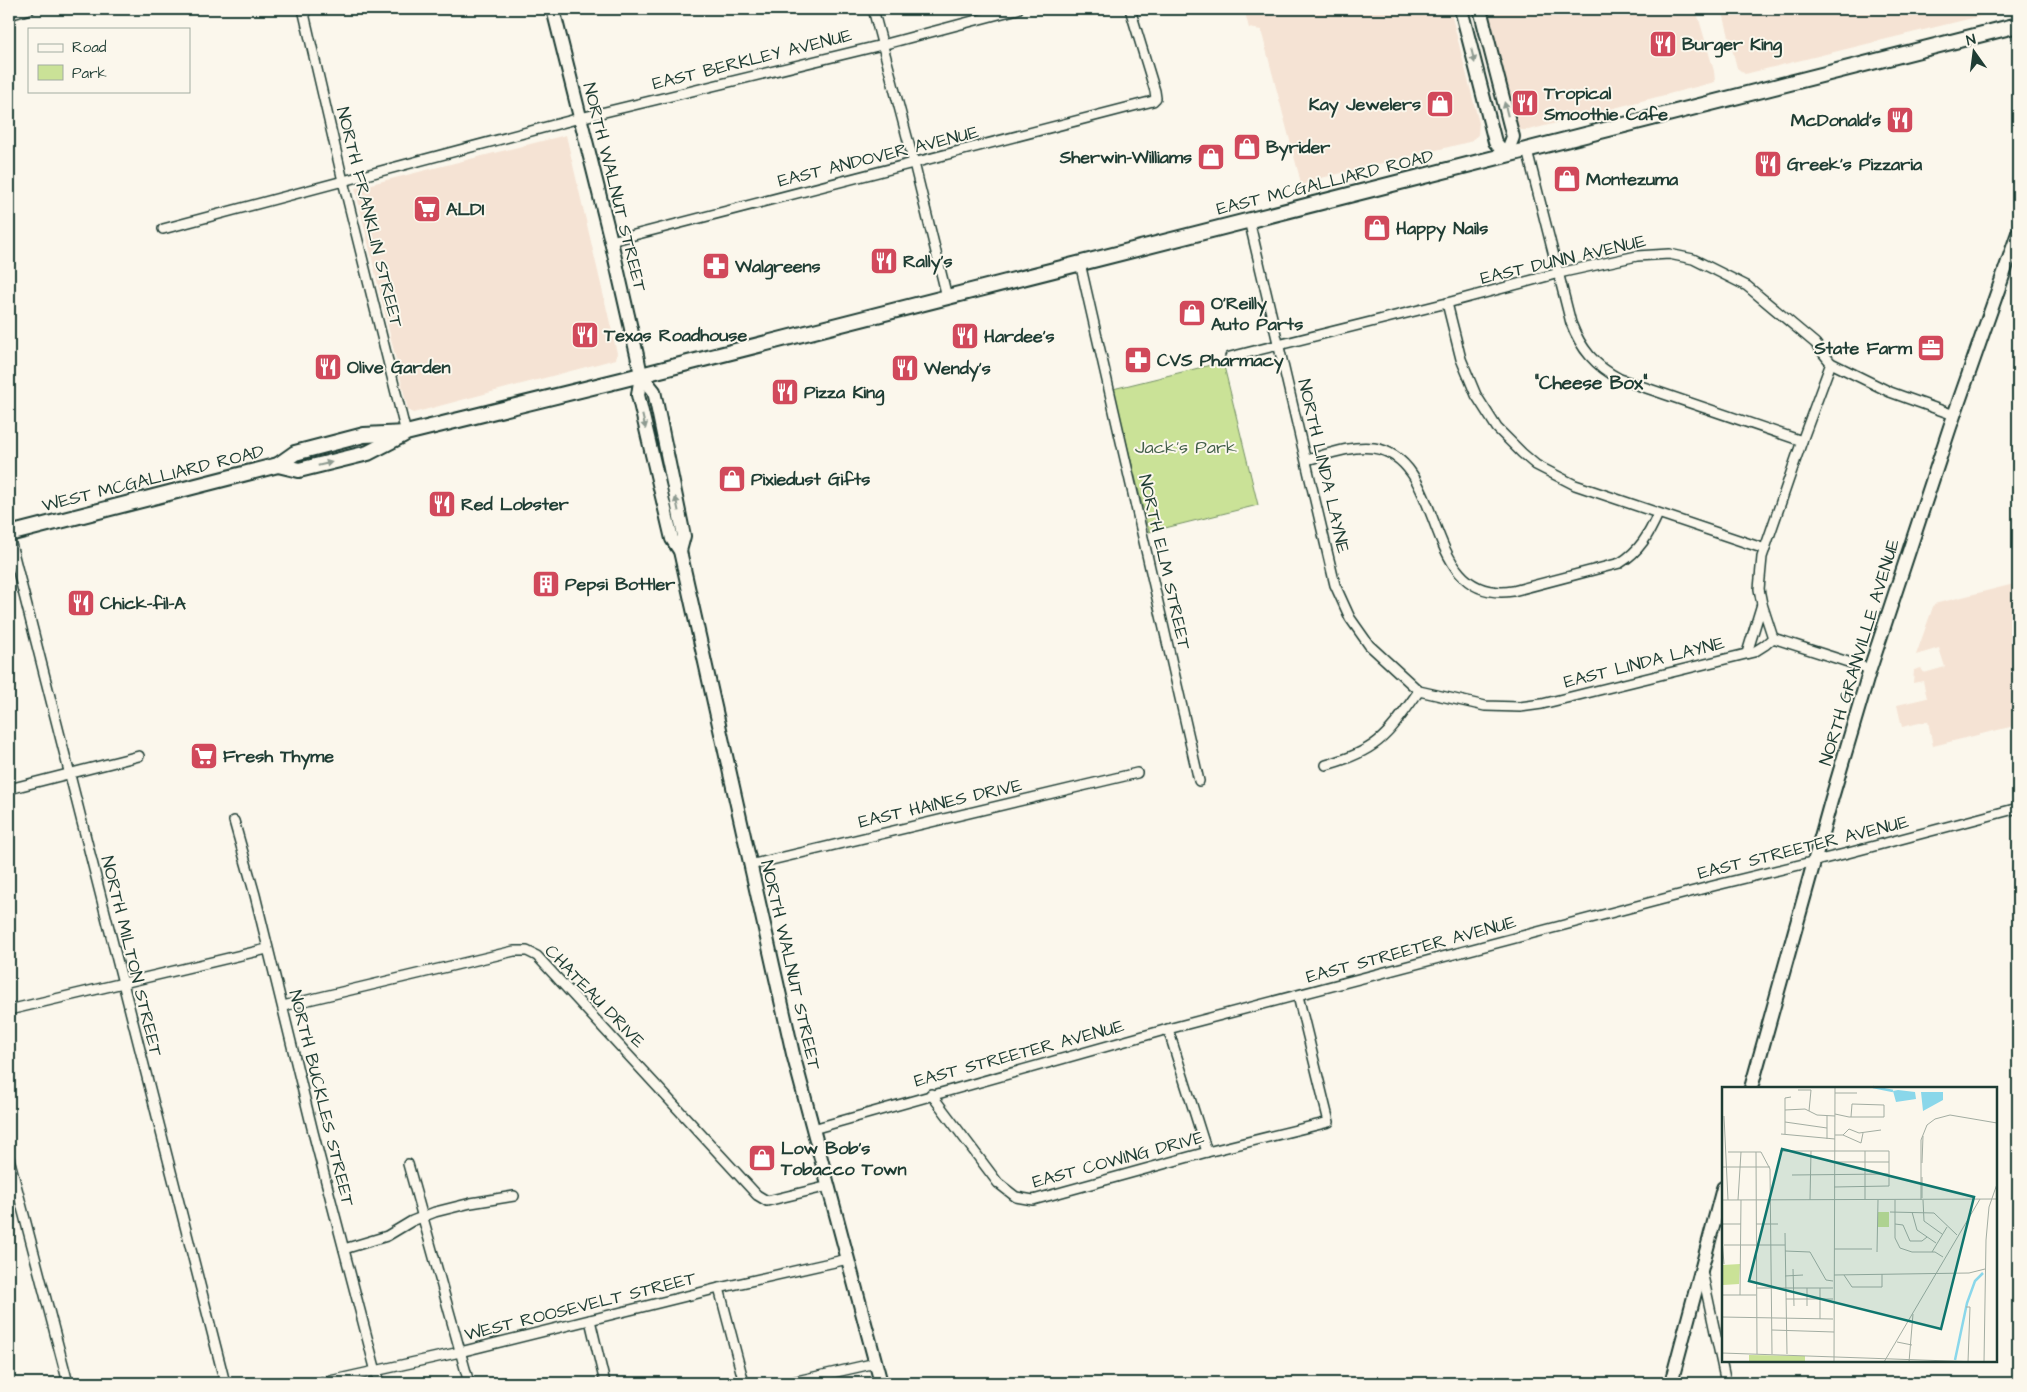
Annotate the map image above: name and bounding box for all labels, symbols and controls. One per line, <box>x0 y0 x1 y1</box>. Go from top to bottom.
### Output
street label: EAST BERKLEY AVENUE <box>650 23 855 96</box>
legend <box>28 28 190 92</box>
north arrow <box>1950 28 2000 78</box>
restaurant icon: Burger King <box>1648 29 1678 59</box>
text: N <box>1964 30 1978 51</box>
place label: Burger King <box>1682 32 1783 58</box>
text: Road <box>72 37 107 58</box>
one-way arrow <box>1469 49 1477 64</box>
text: Park <box>72 63 107 84</box>
street label: NORTH WALNUT STREET <box>576 80 653 295</box>
place label: Tropical Smoothie Cafe <box>1543 81 1668 127</box>
restaurant icon: Tropical Smoothie Cafe <box>1510 88 1540 118</box>
shop icon: Kay Jewelers <box>1425 89 1455 119</box>
place label: Kay Jewelers <box>1309 92 1421 118</box>
one-way arrow <box>1501 101 1509 116</box>
street label: NORTH FRANKLIN STREET <box>330 104 409 331</box>
restaurant icon: McDonald's <box>1885 105 1915 135</box>
place label: McDonald's <box>1791 108 1881 133</box>
street label: EAST ANDOVER AVENUE <box>775 119 982 194</box>
shop icon: Byrider <box>1232 132 1262 162</box>
place label: Byrider <box>1266 135 1330 161</box>
shop icon: Sherwin-Williams <box>1196 142 1226 172</box>
street label: EAST MCGALLIARD ROAD <box>1214 143 1437 222</box>
place label: Sherwin-Williams <box>1059 145 1192 170</box>
restaurant icon: Greek's Pizzaria <box>1753 149 1783 179</box>
place label: Greek's Pizzaria <box>1787 152 1923 177</box>
shop icon: Montezuma <box>1552 164 1582 194</box>
place label: Montezuma <box>1586 167 1679 192</box>
supermarket icon: ALDI <box>412 194 442 224</box>
place label: ALDI <box>446 197 485 222</box>
shop icon: Happy Nails <box>1362 213 1392 243</box>
place label: Happy Nails <box>1396 216 1488 242</box>
street label: EAST DUNN AVENUE <box>1478 228 1649 291</box>
restaurant icon: Rally's <box>869 246 899 276</box>
place label: Rally's <box>903 249 952 275</box>
pharmacy icon: Walgreens <box>701 251 731 281</box>
place label: Walgreens <box>734 254 821 280</box>
place label: O'Reilly Auto Parts <box>1211 291 1303 337</box>
shop icon: O'Reilly Auto Parts <box>1177 298 1207 328</box>
restaurant icon: Texas Roadhouse <box>570 320 600 350</box>
restaurant icon: Hardee's <box>950 321 980 351</box>
place label: Texas Roadhouse <box>603 323 747 348</box>
place label: Hardee's <box>984 324 1055 349</box>
office icon: State Farm <box>1916 333 1946 363</box>
place label: State Farm <box>1813 336 1913 361</box>
pharmacy icon: CVS Pharmacy <box>1123 345 1153 375</box>
place label: CVS Pharmacy <box>1157 348 1284 374</box>
restaurant icon: Olive Garden <box>313 352 343 382</box>
restaurant icon: Wendy's <box>890 353 920 383</box>
place label: Olive Garden <box>347 355 450 380</box>
place label: Wendy's <box>923 356 991 382</box>
district label: "Cheese Box" <box>1535 370 1648 397</box>
restaurant icon: Pizza King <box>770 377 800 407</box>
street label: NORTH LINDA LAYNE <box>1291 377 1356 556</box>
place label: Pizza King <box>804 380 885 406</box>
one-way arrow <box>640 415 648 430</box>
park label: Jack's Park <box>1135 435 1237 460</box>
street label: WEST MCGALLIARD ROAD <box>39 439 267 518</box>
one-way arrow <box>318 459 333 467</box>
shop icon: Pixiedust Gifts <box>717 464 747 494</box>
place label: Pixiedust Gifts <box>751 467 870 492</box>
street label: NORTH ELM STREET <box>1132 472 1197 653</box>
restaurant icon: Red Lobster <box>427 489 457 519</box>
place label: Red Lobster <box>461 492 569 517</box>
one-way arrow <box>673 496 681 511</box>
street label: NORTH GRANVILLE AVENUE <box>1813 535 1906 769</box>
building icon: Pepsi Bottler <box>531 569 561 599</box>
place label: Pepsi Bottler <box>565 572 675 597</box>
restaurant icon: Chick-fil-A <box>66 588 96 618</box>
place label: Chick-fil-A <box>100 591 186 616</box>
street label: EAST LINDA LAYNE <box>1561 630 1727 695</box>
supermarket icon: Fresh Thyme <box>189 741 219 771</box>
place label: Fresh Thyme <box>223 744 334 770</box>
street label: EAST HAINES DRIVE <box>856 772 1025 834</box>
street label: EAST STREETER AVENUE <box>1695 809 1912 886</box>
street label: NORTH MILTON STREET <box>95 853 169 1060</box>
street label: NORTH WALNUT STREET <box>754 858 827 1073</box>
street label: EAST STREETER AVENUE <box>1303 909 1519 990</box>
street label: CHATEAU DRIVE <box>539 939 651 1054</box>
street label: NORTH BUCKLES STREET <box>283 987 361 1210</box>
street label: EAST STREETER AVENUE <box>911 1013 1127 1094</box>
inset map <box>1722 1087 1997 1362</box>
street label: EAST COWING DRIVE <box>1030 1124 1207 1194</box>
place label: Low Bob's Tobacco Town <box>780 1136 907 1182</box>
shop icon: Low Bob's Tobacco Town <box>747 1143 777 1173</box>
street label: WEST ROOSEVELT STREET <box>462 1265 699 1347</box>

